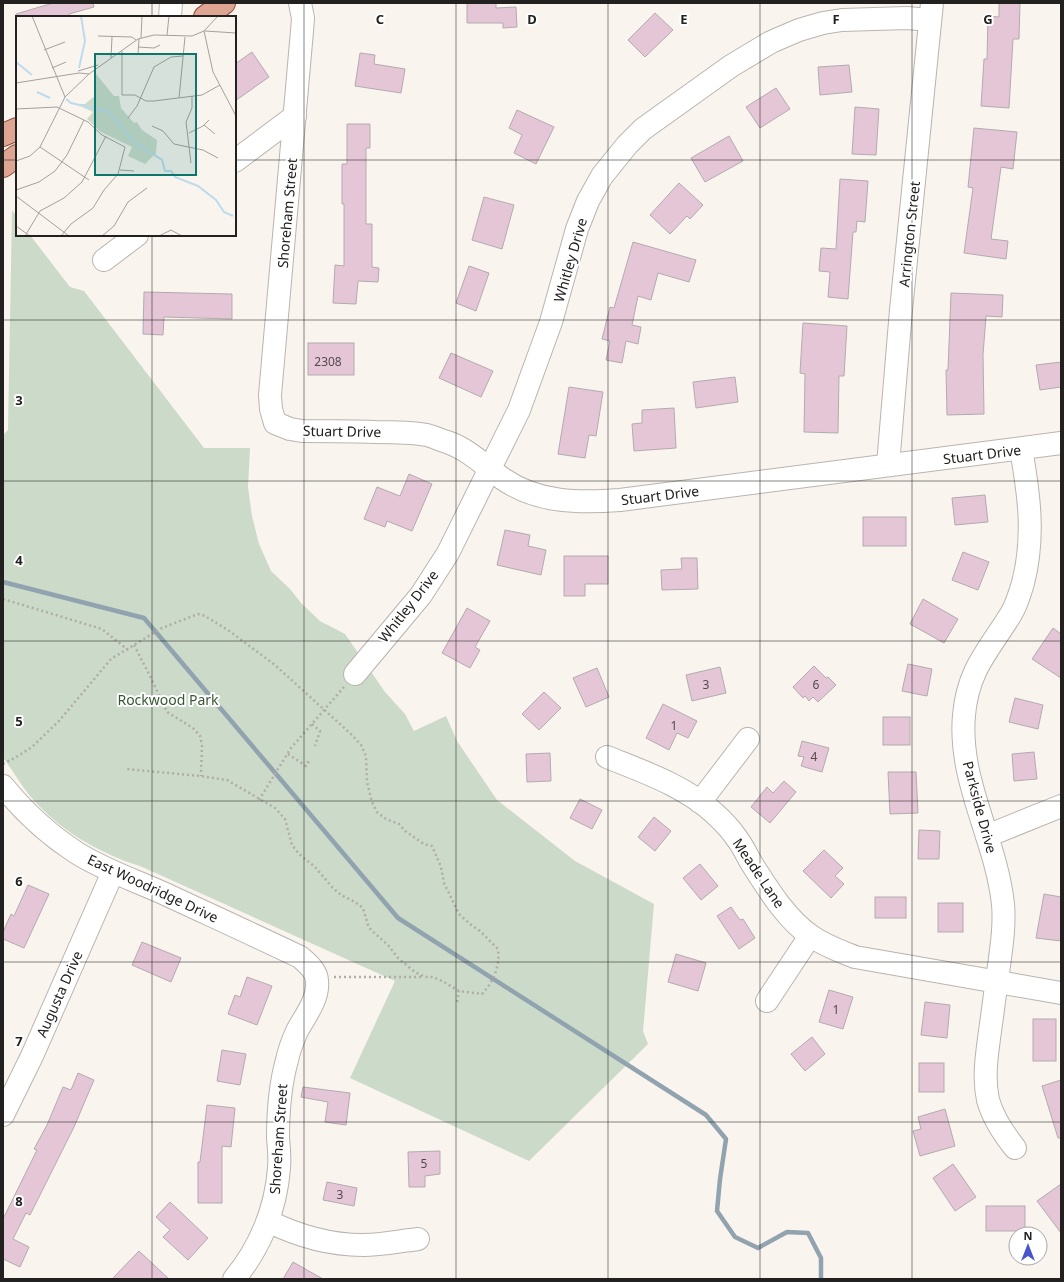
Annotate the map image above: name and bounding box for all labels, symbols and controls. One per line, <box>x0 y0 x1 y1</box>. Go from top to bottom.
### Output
text: C <box>376 10 384 28</box>
text: D <box>527 10 537 28</box>
text: E <box>680 10 688 28</box>
text: F <box>832 10 840 28</box>
text: G <box>983 10 993 28</box>
inset map <box>16 16 236 236</box>
street label: Shoreham Street <box>273 157 301 269</box>
street label: Arrington Street <box>894 180 924 288</box>
street label: Whitley Drive <box>549 215 591 304</box>
house number: 2308 <box>314 353 342 370</box>
text: 3 <box>15 391 23 409</box>
street label: Stuart Drive <box>303 421 381 441</box>
street label: Stuart Drive <box>942 440 1022 468</box>
street label: Stuart Drive <box>620 481 700 509</box>
text: 4 <box>15 551 23 569</box>
street label: Whitley Drive <box>374 566 442 646</box>
house number: 3 <box>703 676 710 693</box>
house number: 6 <box>813 676 820 693</box>
park label: Rockwood Park <box>117 690 219 709</box>
text: 5 <box>15 712 23 730</box>
house number: 1 <box>671 717 677 734</box>
house number: 4 <box>811 748 818 765</box>
street label: Parkside Drive <box>959 759 1001 855</box>
street label: Meade Lane <box>729 834 789 912</box>
street label: East Woodridge Drive <box>85 849 221 927</box>
text: 6 <box>15 872 23 890</box>
street label: Augusta Drive <box>31 948 87 1040</box>
house number: 1 <box>833 1001 839 1018</box>
text: 7 <box>15 1032 23 1050</box>
street label: Shoreham Street <box>265 1083 291 1195</box>
house number: 5 <box>421 1155 428 1172</box>
house number: 3 <box>337 1186 344 1203</box>
text: 8 <box>15 1192 23 1210</box>
north arrow <box>1008 1226 1048 1266</box>
text: N <box>1024 1228 1032 1243</box>

